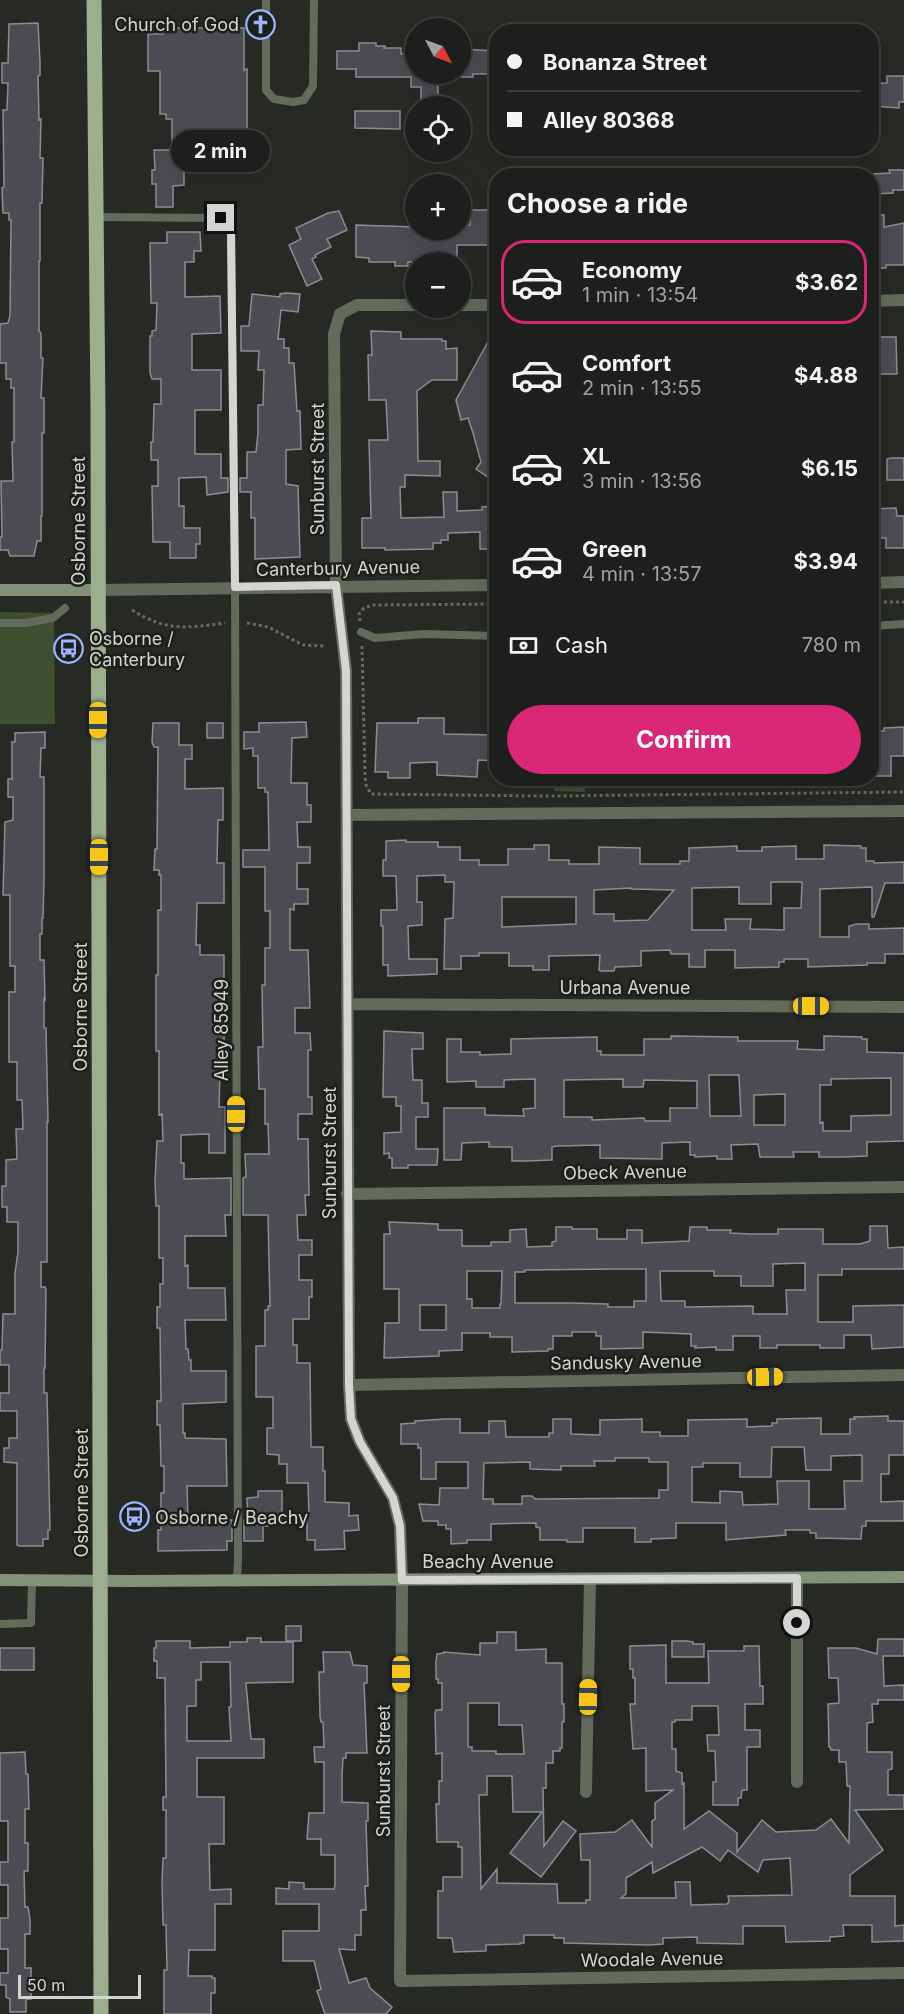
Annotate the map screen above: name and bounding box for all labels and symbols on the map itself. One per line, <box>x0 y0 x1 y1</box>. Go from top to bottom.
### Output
church icon: Church of God <box>244 8 276 40</box>
place label: Church of God <box>114 14 239 35</box>
north arrow <box>405 18 471 84</box>
callout: 2 min <box>172 131 270 173</box>
route end <box>207 204 234 231</box>
street label: Sunburst Street <box>307 403 328 535</box>
street label: Osborne Street <box>68 456 89 586</box>
street label: Canterbury Avenue <box>256 556 420 580</box>
place label: Osborne / Canterbury <box>89 628 185 670</box>
bus stop icon: Osborne / Canterbury <box>52 632 84 664</box>
car <box>89 702 107 738</box>
car <box>90 839 108 875</box>
street label: Osborne Street <box>70 942 91 1072</box>
street label: Urbana Avenue <box>560 977 690 998</box>
street label: Alley 85949 <box>211 979 232 1081</box>
car <box>793 997 829 1015</box>
street label: Sunburst Street <box>319 1087 340 1219</box>
car <box>227 1096 245 1132</box>
street label: Obeck Avenue <box>563 1160 687 1184</box>
street label: Sandusky Avenue <box>550 1350 702 1374</box>
car <box>747 1368 783 1386</box>
street label: Osborne Street <box>71 1428 92 1558</box>
bus stop icon: Osborne / Beachy <box>118 1501 150 1533</box>
place label: Osborne / Beachy <box>155 1507 308 1528</box>
street label: Beachy Avenue <box>422 1551 554 1572</box>
route start <box>783 1609 810 1636</box>
car <box>392 1656 410 1692</box>
car <box>579 1679 597 1715</box>
street label: Sunburst Street <box>373 1705 394 1837</box>
street label: Woodale Avenue <box>580 1947 724 1971</box>
scale bar <box>18 1972 141 2000</box>

